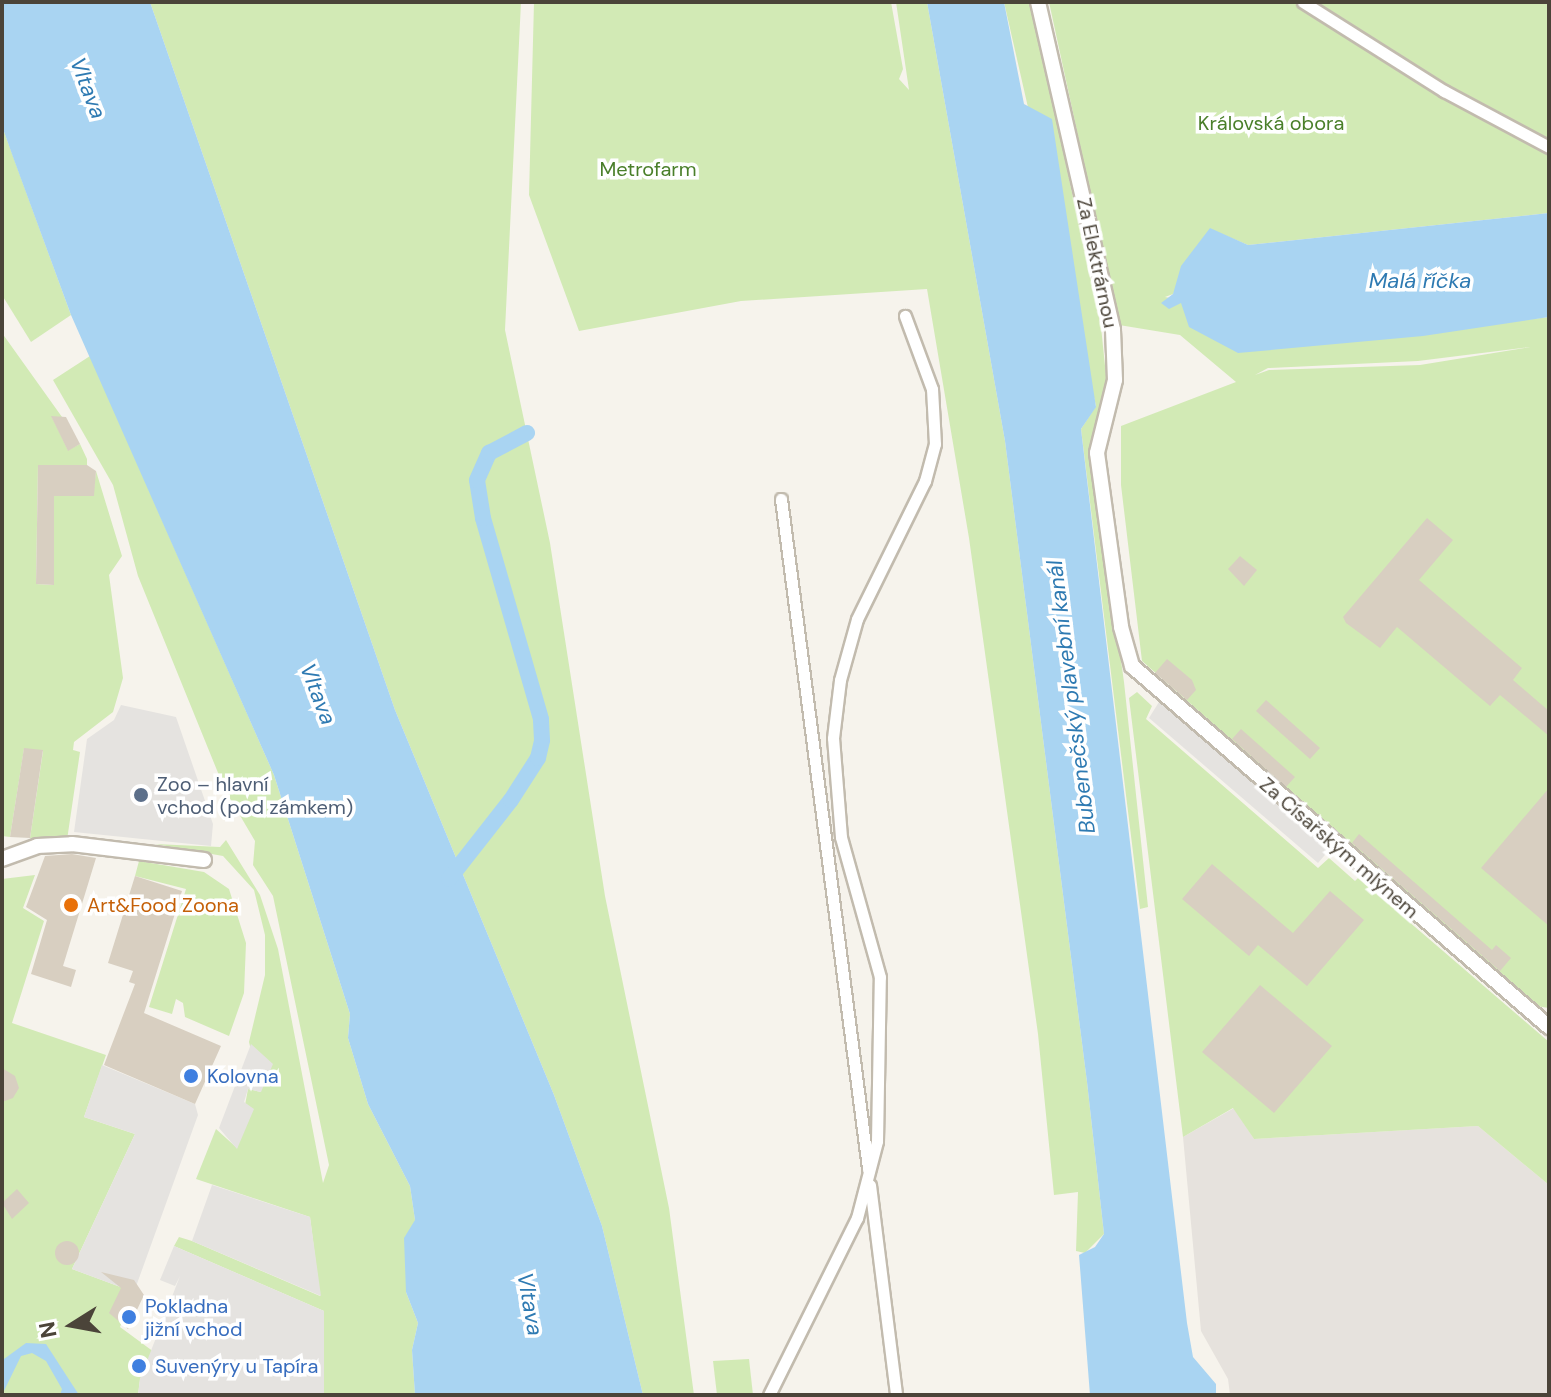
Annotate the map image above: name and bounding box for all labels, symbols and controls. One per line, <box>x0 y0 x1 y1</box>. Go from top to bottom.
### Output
water label: Vltava <box>64 54 112 122</box>
park label: Královská obora <box>1198 111 1344 135</box>
park label: Metrofarm <box>599 157 697 181</box>
street label: Za Elektrárnou <box>1071 196 1123 330</box>
water label: Malá říčka <box>1369 268 1471 294</box>
water label: Bubenečský plavební kanál <box>1041 559 1101 835</box>
water label: Vltava <box>294 660 342 728</box>
place label: Zoo – hlavní vchod (pod zámkem) <box>157 772 353 819</box>
street label: Za Císařským mlýnem <box>1255 772 1423 924</box>
marker: Zoo – hlavní vchod (pod zámkem) <box>132 786 150 804</box>
place label: Art&Food Zoona <box>87 893 239 917</box>
marker: Art&Food Zoona <box>62 896 80 914</box>
place label: Kolovna <box>207 1064 279 1088</box>
marker: Kolovna <box>182 1067 200 1085</box>
water label: Vltava <box>511 1270 549 1338</box>
north arrow <box>32 1285 112 1365</box>
place label: Pokladna jižní vchod <box>145 1294 242 1341</box>
marker: Pokladna jižní vchod <box>120 1308 138 1326</box>
text: N <box>32 1319 64 1340</box>
place label: Suvenýry u Tapíra <box>155 1354 318 1378</box>
marker: Suvenýry u Tapíra <box>130 1357 148 1375</box>

